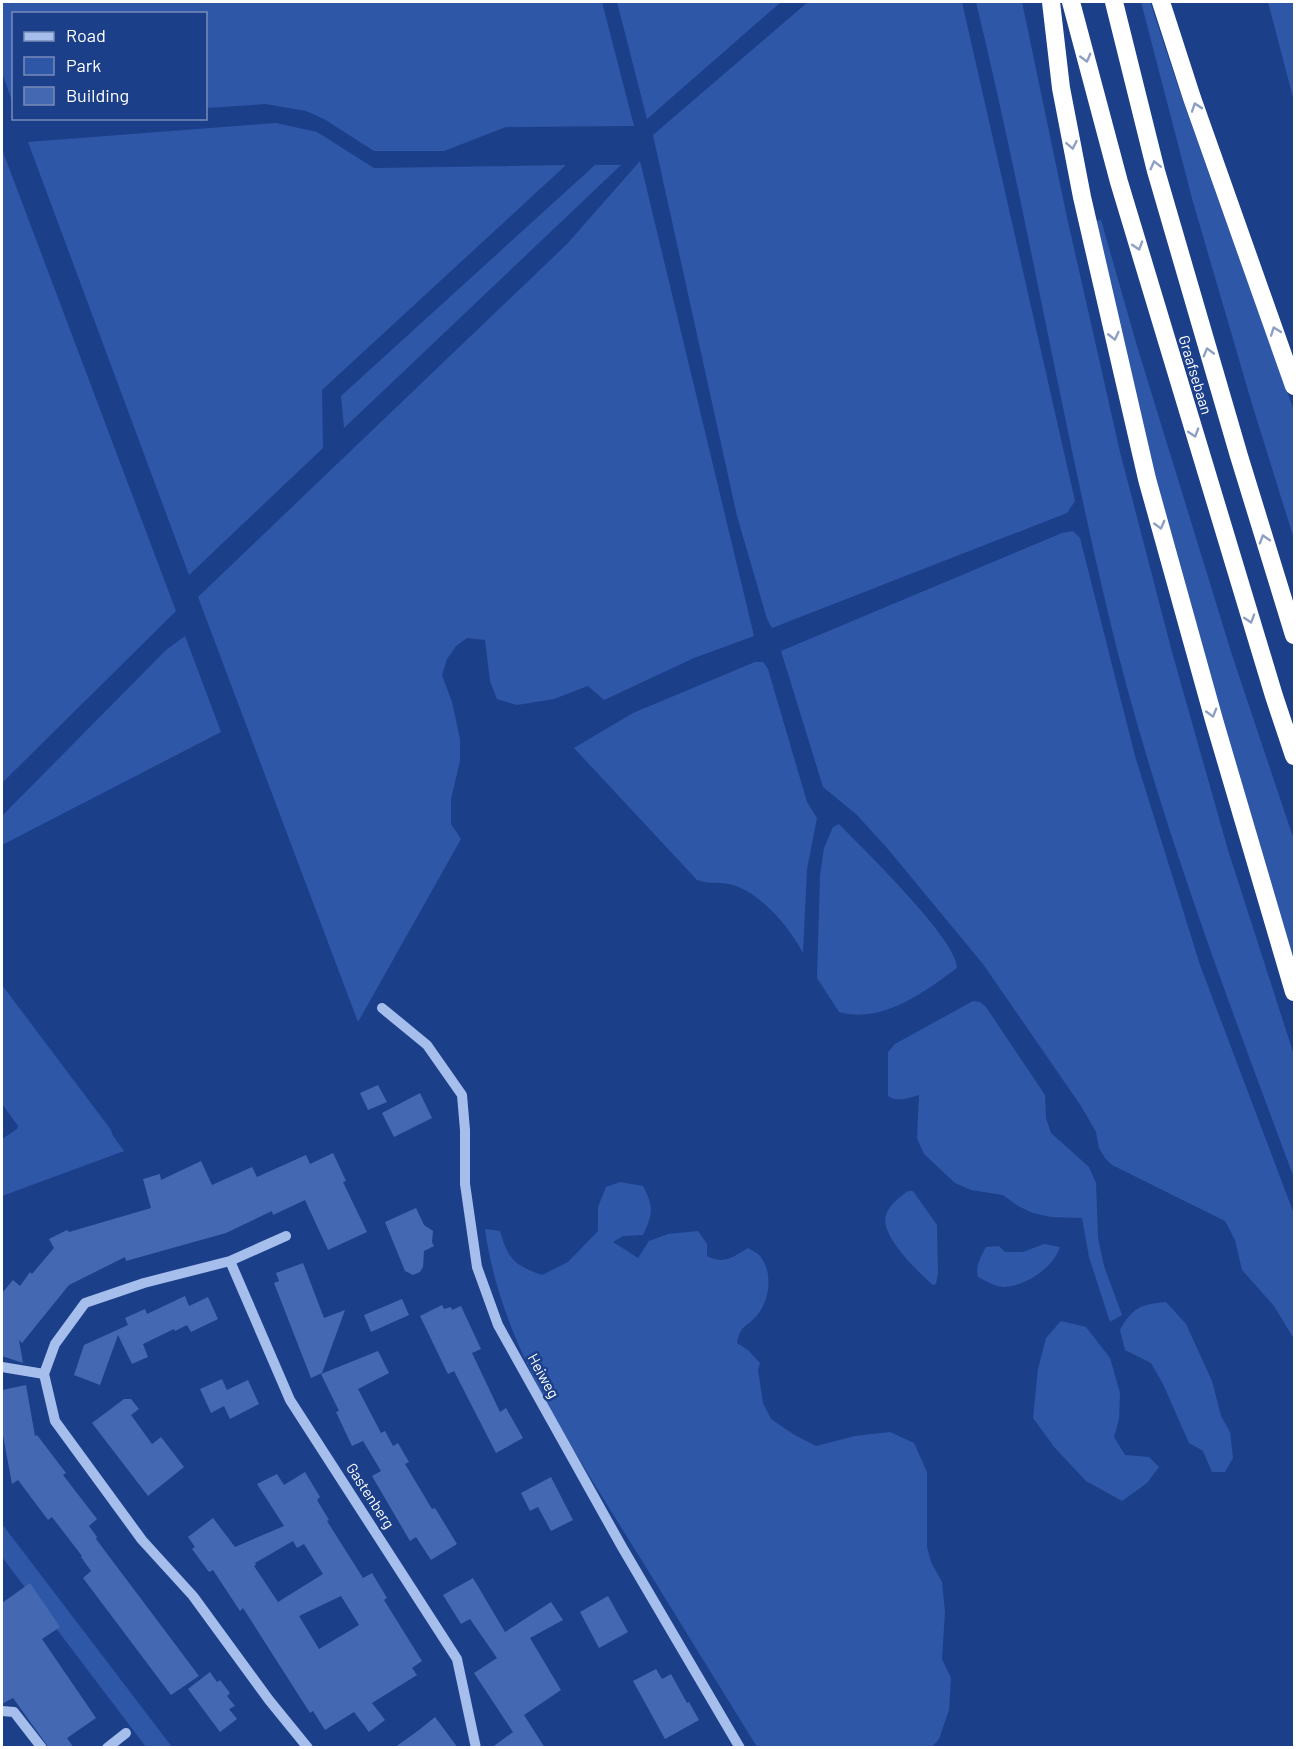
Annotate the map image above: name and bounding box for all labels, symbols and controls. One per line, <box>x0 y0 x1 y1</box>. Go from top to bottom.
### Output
legend <box>12 12 207 120</box>
text: Road <box>66 24 106 46</box>
one-way arrow <box>1078 53 1091 63</box>
text: Park <box>66 54 101 76</box>
text: Building <box>66 84 129 106</box>
one-way arrow <box>1190 102 1203 113</box>
one-way arrow <box>1065 140 1078 150</box>
one-way arrow <box>1149 160 1162 170</box>
one-way arrow <box>1131 240 1143 251</box>
one-way arrow <box>1269 326 1282 336</box>
one-way arrow <box>1107 330 1120 340</box>
street label: Graafsebaan <box>1175 333 1217 416</box>
one-way arrow <box>1203 347 1216 357</box>
one-way arrow <box>1187 427 1199 438</box>
one-way arrow <box>1153 519 1165 530</box>
one-way arrow <box>1259 534 1272 545</box>
one-way arrow <box>1243 613 1255 624</box>
one-way arrow <box>1205 707 1217 718</box>
street label: Heiweg <box>524 1350 563 1401</box>
street label: Gastenberg <box>343 1459 399 1532</box>

